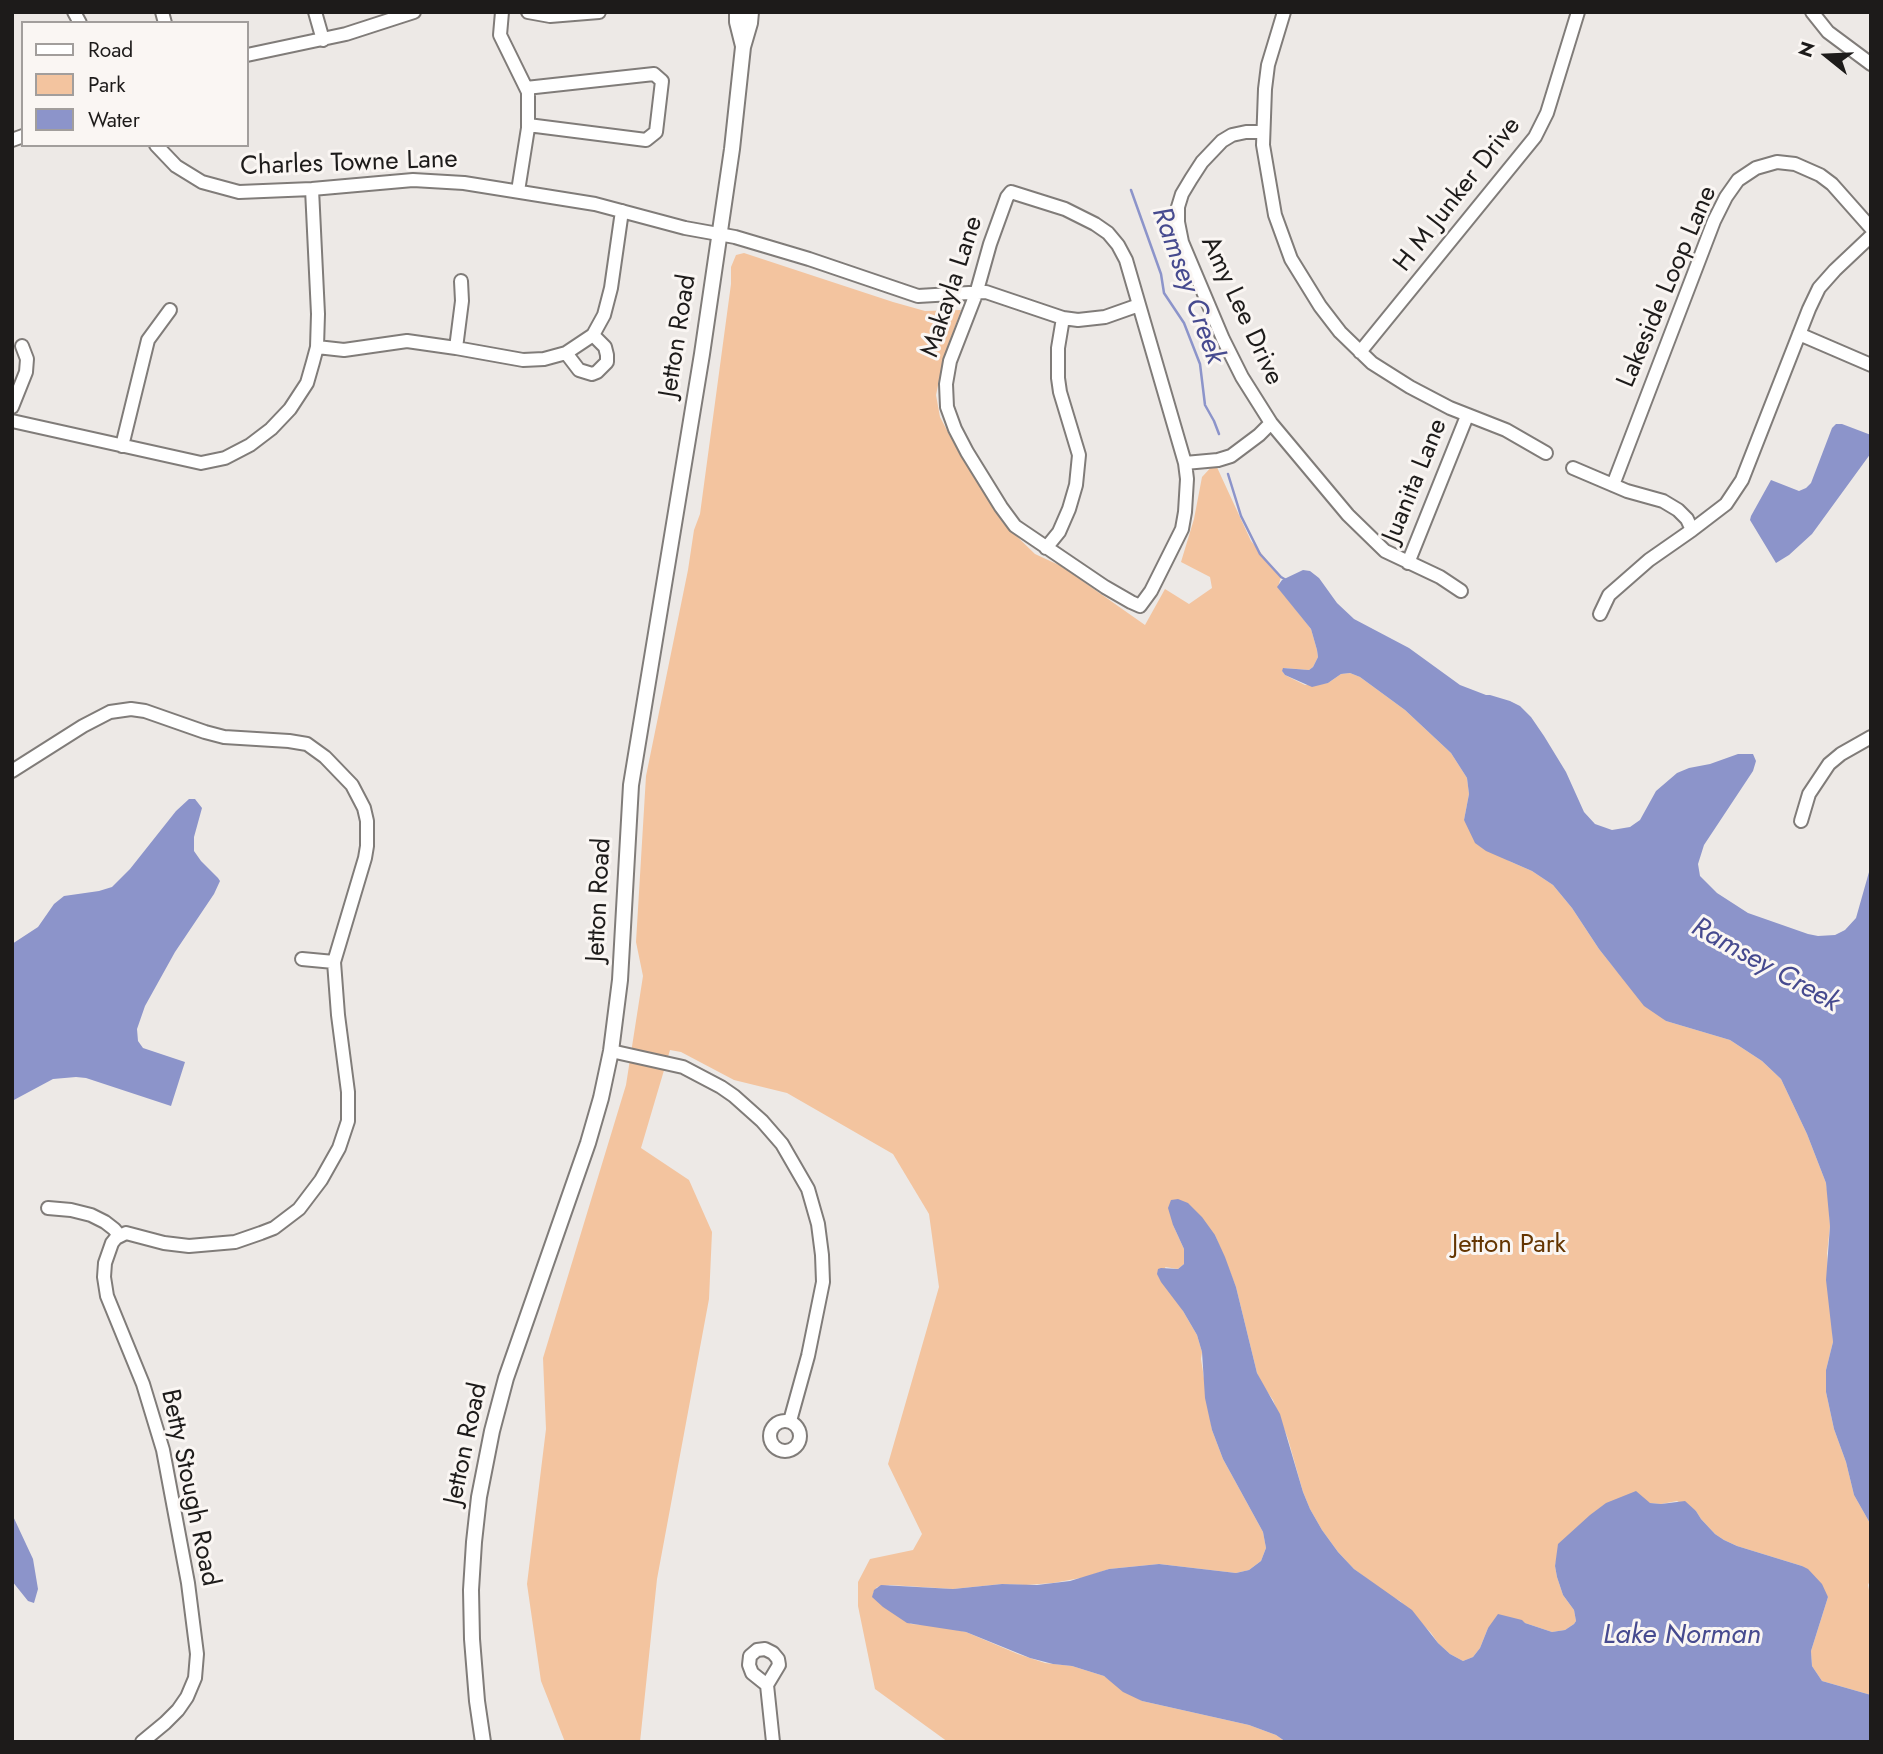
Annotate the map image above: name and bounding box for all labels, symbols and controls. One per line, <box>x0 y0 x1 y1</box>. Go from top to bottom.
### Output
legend <box>21 21 248 147</box>
north arrow <box>1792 21 1862 91</box>
text: Road <box>88 35 133 65</box>
text: N <box>1791 38 1822 61</box>
text: Park <box>88 70 125 100</box>
text: Water <box>88 105 140 135</box>
street label: H M Junker Drive <box>1388 111 1528 279</box>
street label: Charles Towne Lane <box>240 145 458 183</box>
street label: Lakeside Loop Lane <box>1611 182 1725 392</box>
water label: Ramsey Creek <box>1143 203 1231 369</box>
street label: Makayla Lane <box>916 213 990 361</box>
street label: Amy Lee Drive <box>1193 232 1289 390</box>
street label: Jetton Road <box>654 272 704 400</box>
street label: Juanita Lane <box>1377 415 1455 547</box>
street label: Jetton Road <box>581 837 619 963</box>
water label: Ramsey Creek <box>1685 911 1845 1021</box>
park label: Jetton Park <box>1452 1230 1566 1262</box>
street label: Jetton Road <box>439 1380 495 1508</box>
street label: Betty Stough Road <box>153 1387 225 1589</box>
water label: Lake Norman <box>1603 1619 1761 1653</box>

